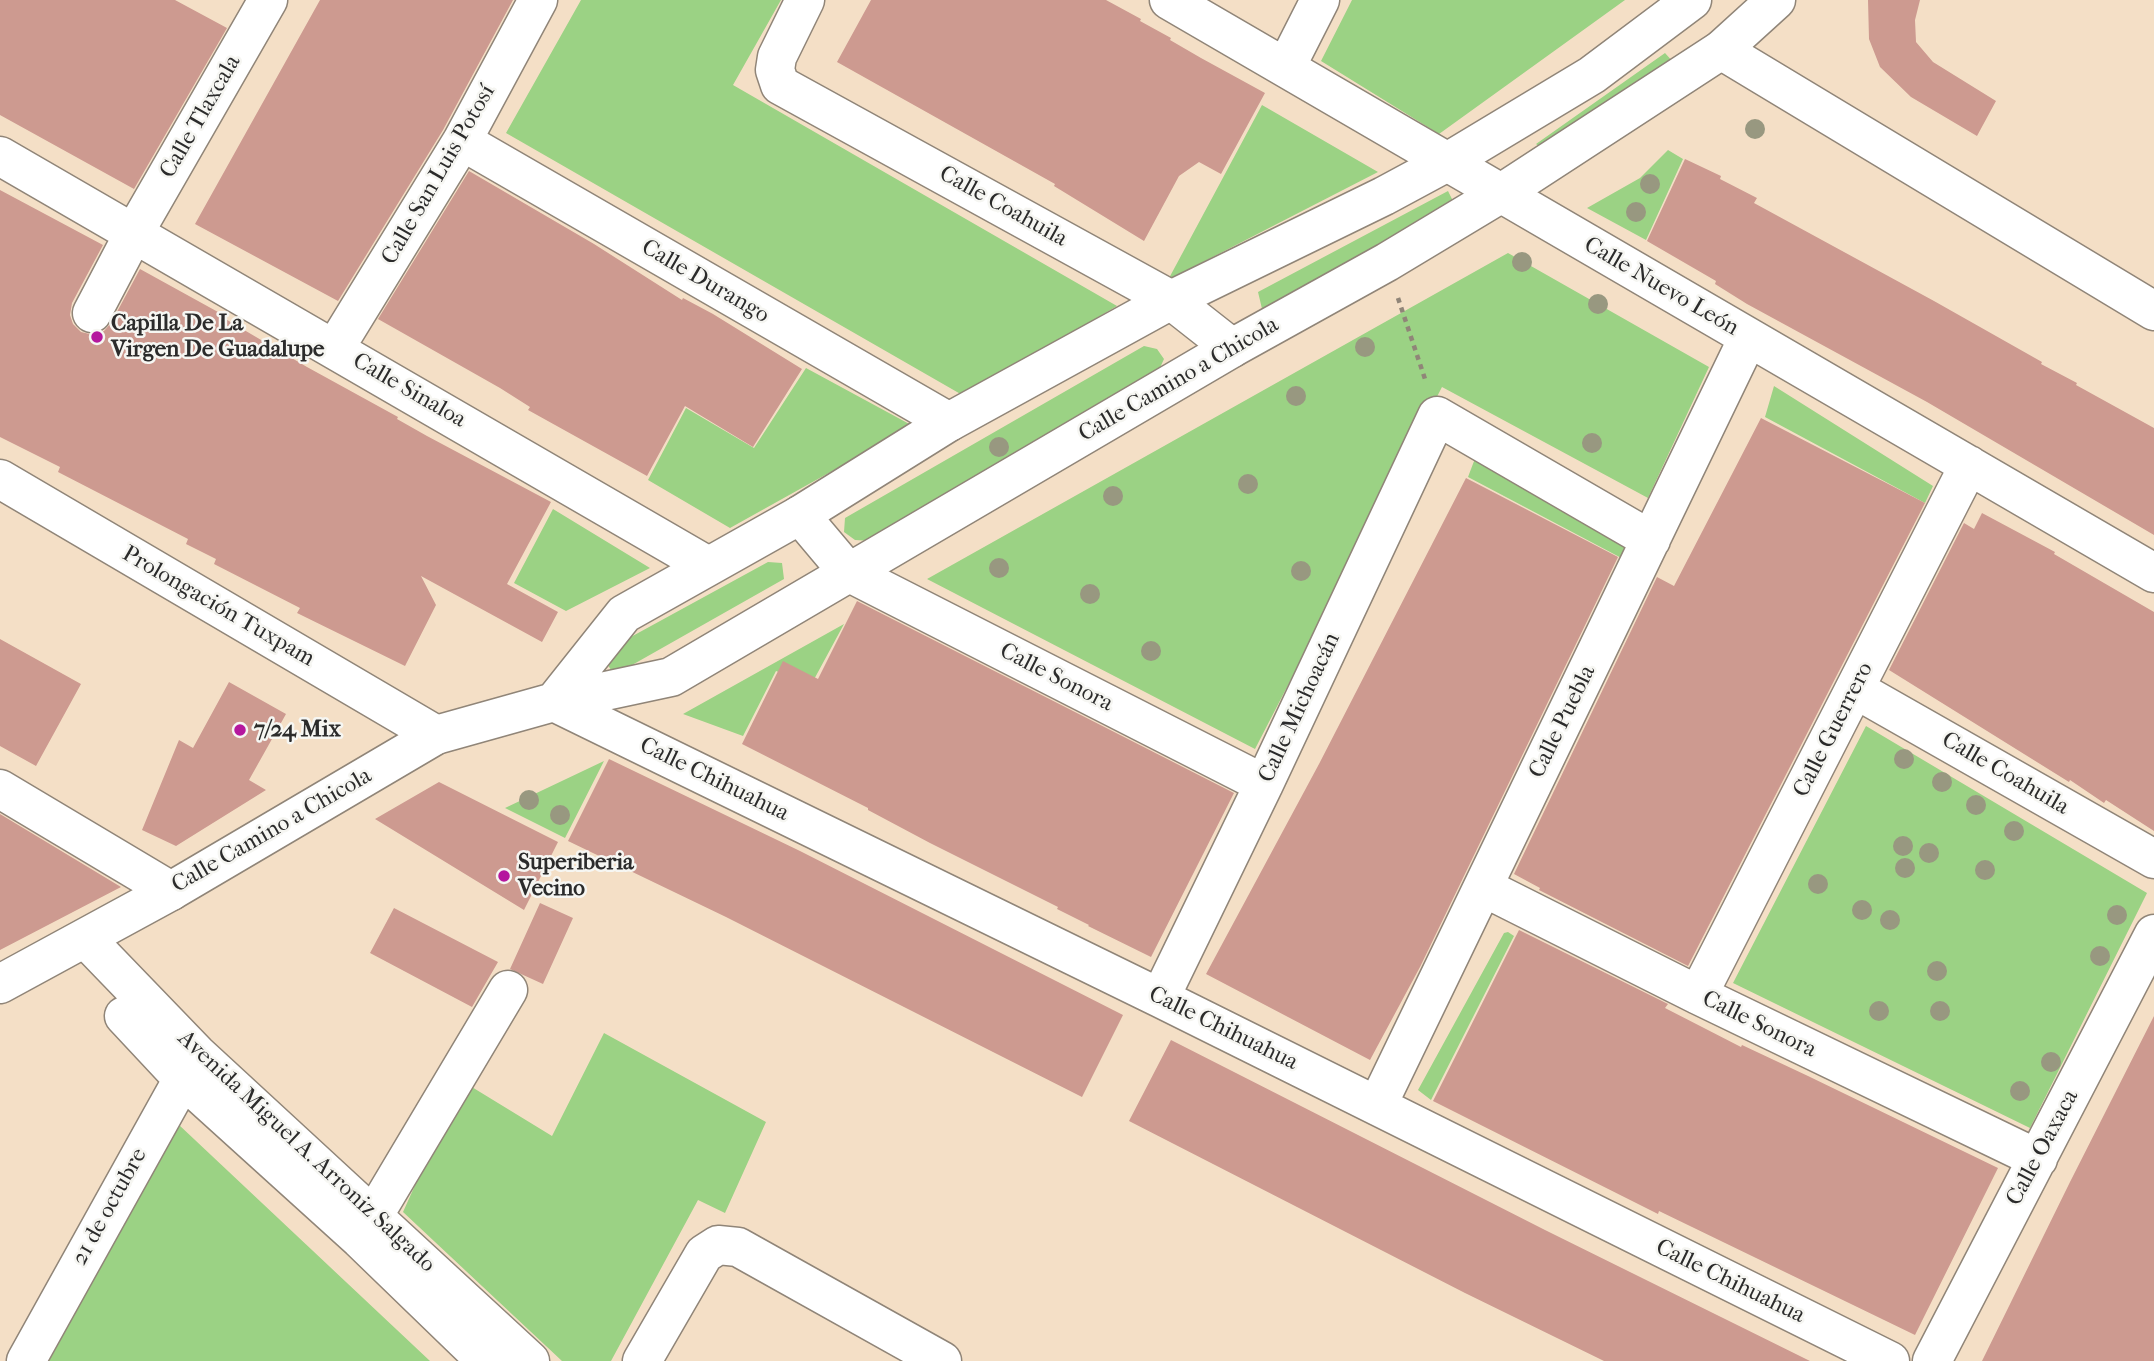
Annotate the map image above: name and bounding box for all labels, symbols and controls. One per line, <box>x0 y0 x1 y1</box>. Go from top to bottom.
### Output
street label: Calle Tlaxcala <box>155 51 247 183</box>
street label: Calle San Luis Potosí <box>376 80 502 270</box>
street label: Calle Coahuila <box>934 160 1072 254</box>
street label: Calle Nuevo León <box>1579 232 1743 342</box>
street label: Calle Durango <box>636 234 774 330</box>
place label: Capilla De La Virgen De Guadalupe <box>111 310 324 364</box>
street label: Calle Camino a Chicola <box>1074 312 1284 448</box>
marker: Capilla De La Virgen De Guadalupe <box>89 329 105 345</box>
street label: Calle Sinaloa <box>348 348 470 434</box>
street label: Prolongación Tuxpam <box>117 541 319 673</box>
street label: Calle Michoacán <box>1253 629 1347 787</box>
street label: Calle Sonora <box>995 638 1117 718</box>
street label: Calle Guerrero <box>1788 658 1880 802</box>
street label: Calle Puebla <box>1524 661 1602 783</box>
place label: 7/24 Mix <box>254 716 341 744</box>
marker: 7/24 Mix <box>232 722 248 738</box>
street label: Calle Coahuila <box>1937 727 2073 821</box>
street label: Calle Chihuahua <box>635 732 793 828</box>
street label: Calle Camino a Chicola <box>167 763 377 899</box>
place label: Superiberia Vecino <box>518 849 634 903</box>
marker: Superiberia Vecino <box>496 868 512 884</box>
street label: Calle Chihuahua <box>1144 981 1302 1077</box>
street label: Calle Sonora <box>1697 986 1821 1064</box>
street label: Avenida Miguel A. Arroniz Salgado <box>171 1025 441 1279</box>
street label: Calle Oaxaca <box>2001 1085 2085 1211</box>
street label: 21 de octubre <box>67 1144 153 1270</box>
street label: Calle Chihuahua <box>1651 1234 1809 1330</box>

